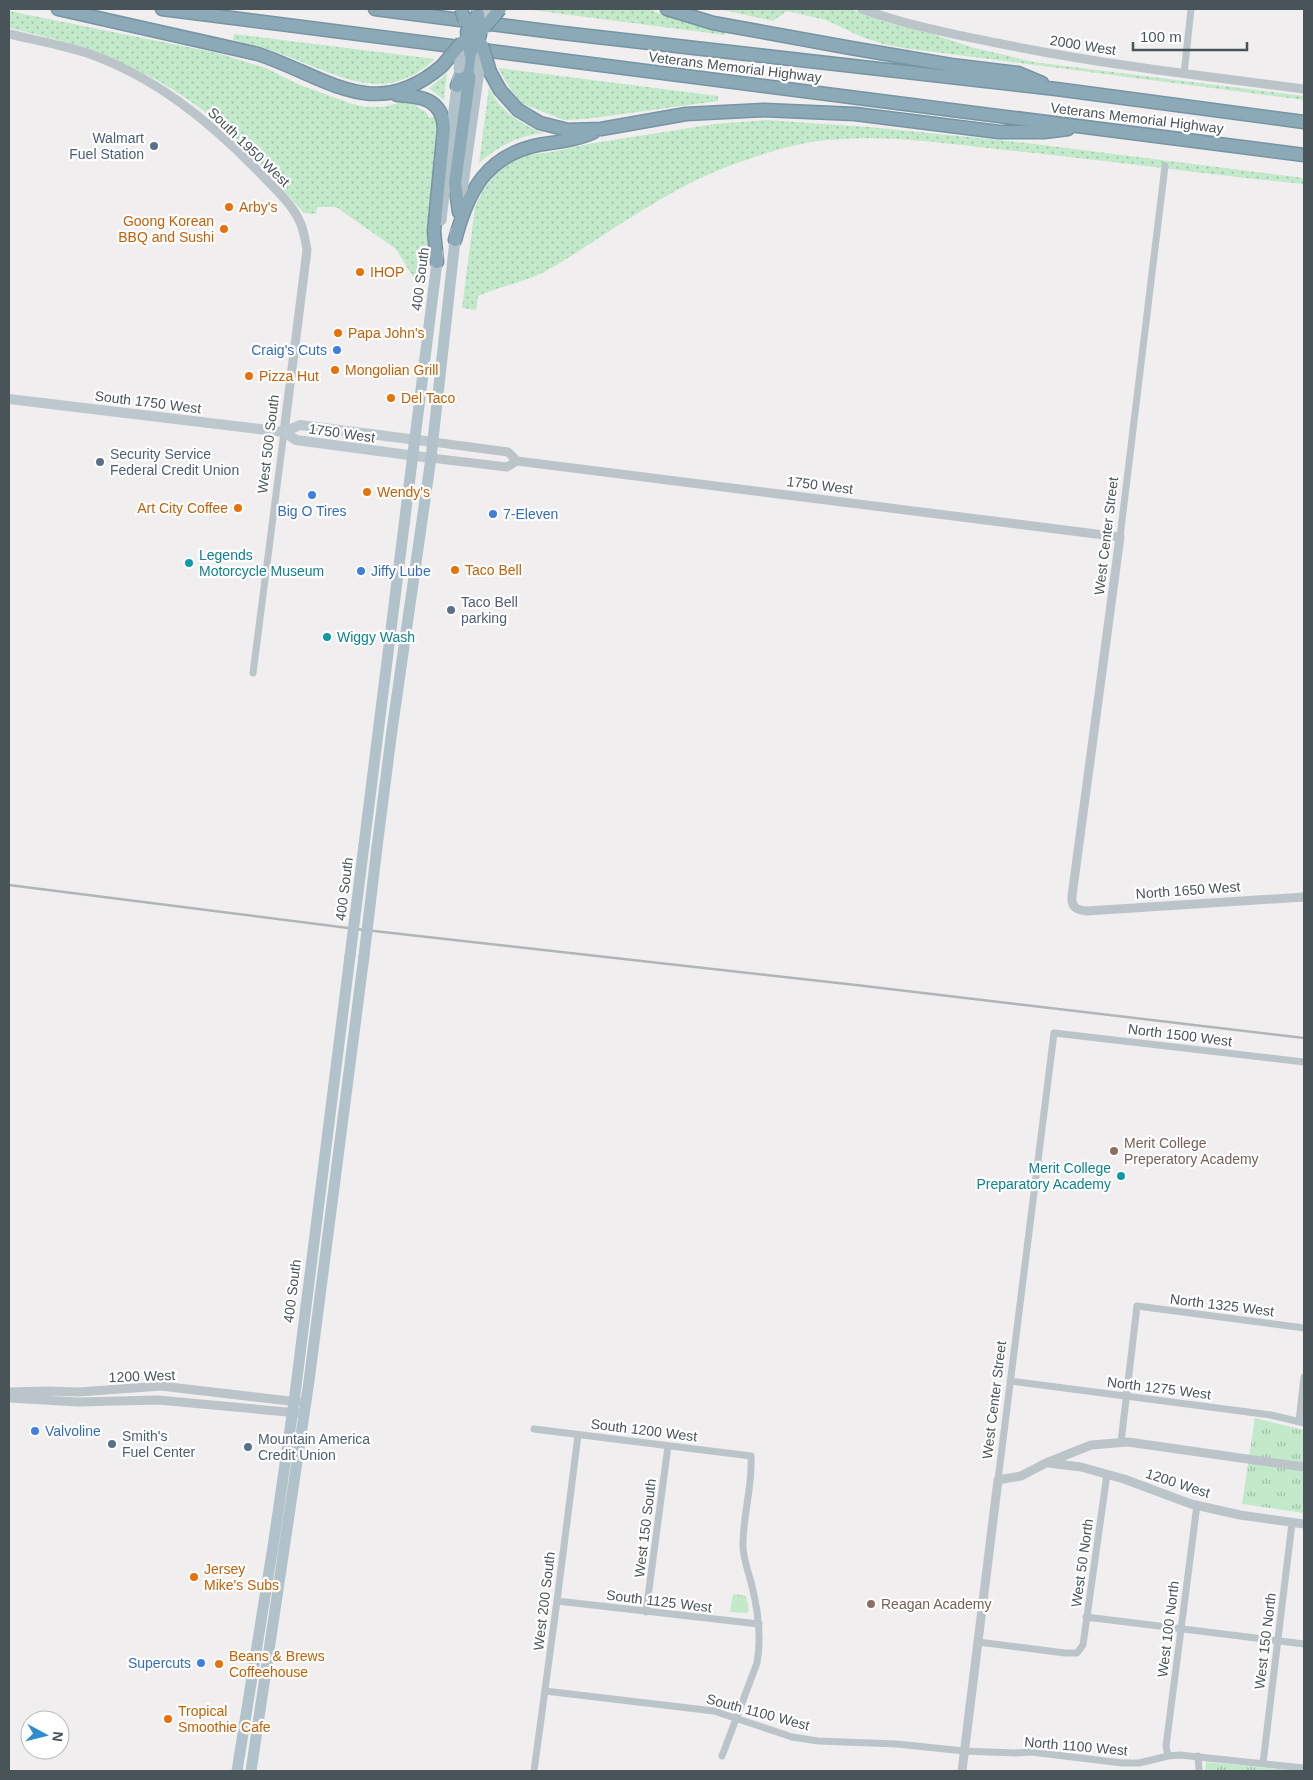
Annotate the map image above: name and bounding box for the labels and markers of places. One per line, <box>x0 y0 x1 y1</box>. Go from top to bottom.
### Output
place label: Walmart Fuel Station <box>69 130 144 162</box>
marker: Walmart Fuel Station <box>148 140 160 152</box>
place label: Arby's <box>239 199 277 215</box>
marker: Arby's <box>223 201 235 213</box>
place label: Goong Korean BBQ and Sushi <box>118 213 214 245</box>
marker: Goong Korean BBQ and Sushi <box>218 223 230 235</box>
place label: IHOP <box>370 264 404 280</box>
marker: IHOP <box>354 266 366 278</box>
place label: Papa John's <box>348 325 425 341</box>
marker: Papa John's <box>332 327 344 339</box>
place label: Craig's Cuts <box>251 342 327 358</box>
marker: Craig's Cuts <box>331 344 343 356</box>
place label: Mongolian Grill <box>345 362 438 378</box>
marker: Mongolian Grill <box>329 364 341 376</box>
place label: Pizza Hut <box>259 368 319 384</box>
marker: Pizza Hut <box>243 370 255 382</box>
place label: Del Taco <box>401 390 455 406</box>
marker: Del Taco <box>385 392 397 404</box>
place label: Security Service Federal Credit Union <box>110 446 239 478</box>
marker: Security Service Federal Credit Union <box>94 456 106 468</box>
place label: Wendy's <box>377 484 430 500</box>
marker: Wendy's <box>361 486 373 498</box>
marker: Big O Tires <box>306 489 318 501</box>
place label: Art City Coffee <box>137 500 228 516</box>
marker: Art City Coffee <box>232 502 244 514</box>
place label: Big O Tires <box>277 503 347 519</box>
place label: 7-Eleven <box>503 506 558 522</box>
marker: 7-Eleven <box>487 508 499 520</box>
place label: Legends Motorcycle Museum <box>199 547 324 579</box>
marker: Legends Motorcycle Museum <box>183 557 195 569</box>
place label: Taco Bell <box>465 562 522 578</box>
place label: Jiffy Lube <box>371 563 431 579</box>
marker: Taco Bell <box>449 564 461 576</box>
marker: Jiffy Lube <box>355 565 367 577</box>
place label: Taco Bell parking <box>461 594 518 626</box>
marker: Taco Bell parking <box>445 604 457 616</box>
place label: Wiggy Wash <box>337 629 415 645</box>
marker: Wiggy Wash <box>321 631 333 643</box>
place label: Merit College Preperatory Academy <box>1124 1135 1259 1167</box>
marker: Merit College Preperatory Academy <box>1108 1145 1120 1157</box>
place label: Merit College Preparatory Academy <box>976 1160 1111 1192</box>
marker: Merit College Preparatory Academy <box>1115 1170 1127 1182</box>
place label: Valvoline <box>45 1423 101 1439</box>
marker: Valvoline <box>29 1425 41 1437</box>
place label: Smith's Fuel Center <box>122 1428 195 1460</box>
place label: Mountain America Credit Union <box>258 1431 370 1463</box>
marker: Smith's Fuel Center <box>106 1438 118 1450</box>
marker: Mountain America Credit Union <box>242 1441 254 1453</box>
place label: Jersey Mike's Subs <box>204 1561 279 1593</box>
marker: Jersey Mike's Subs <box>188 1571 200 1583</box>
place label: Reagan Academy <box>881 1596 992 1612</box>
marker: Reagan Academy <box>865 1598 877 1610</box>
place label: Beans & Brews Coffeehouse <box>229 1648 325 1680</box>
place label: Supercuts <box>128 1655 191 1671</box>
marker: Supercuts <box>195 1657 207 1669</box>
marker: Beans & Brews Coffeehouse <box>213 1658 225 1670</box>
place label: Tropical Smoothie Cafe <box>178 1703 271 1735</box>
marker: Tropical Smoothie Cafe <box>162 1713 174 1725</box>

